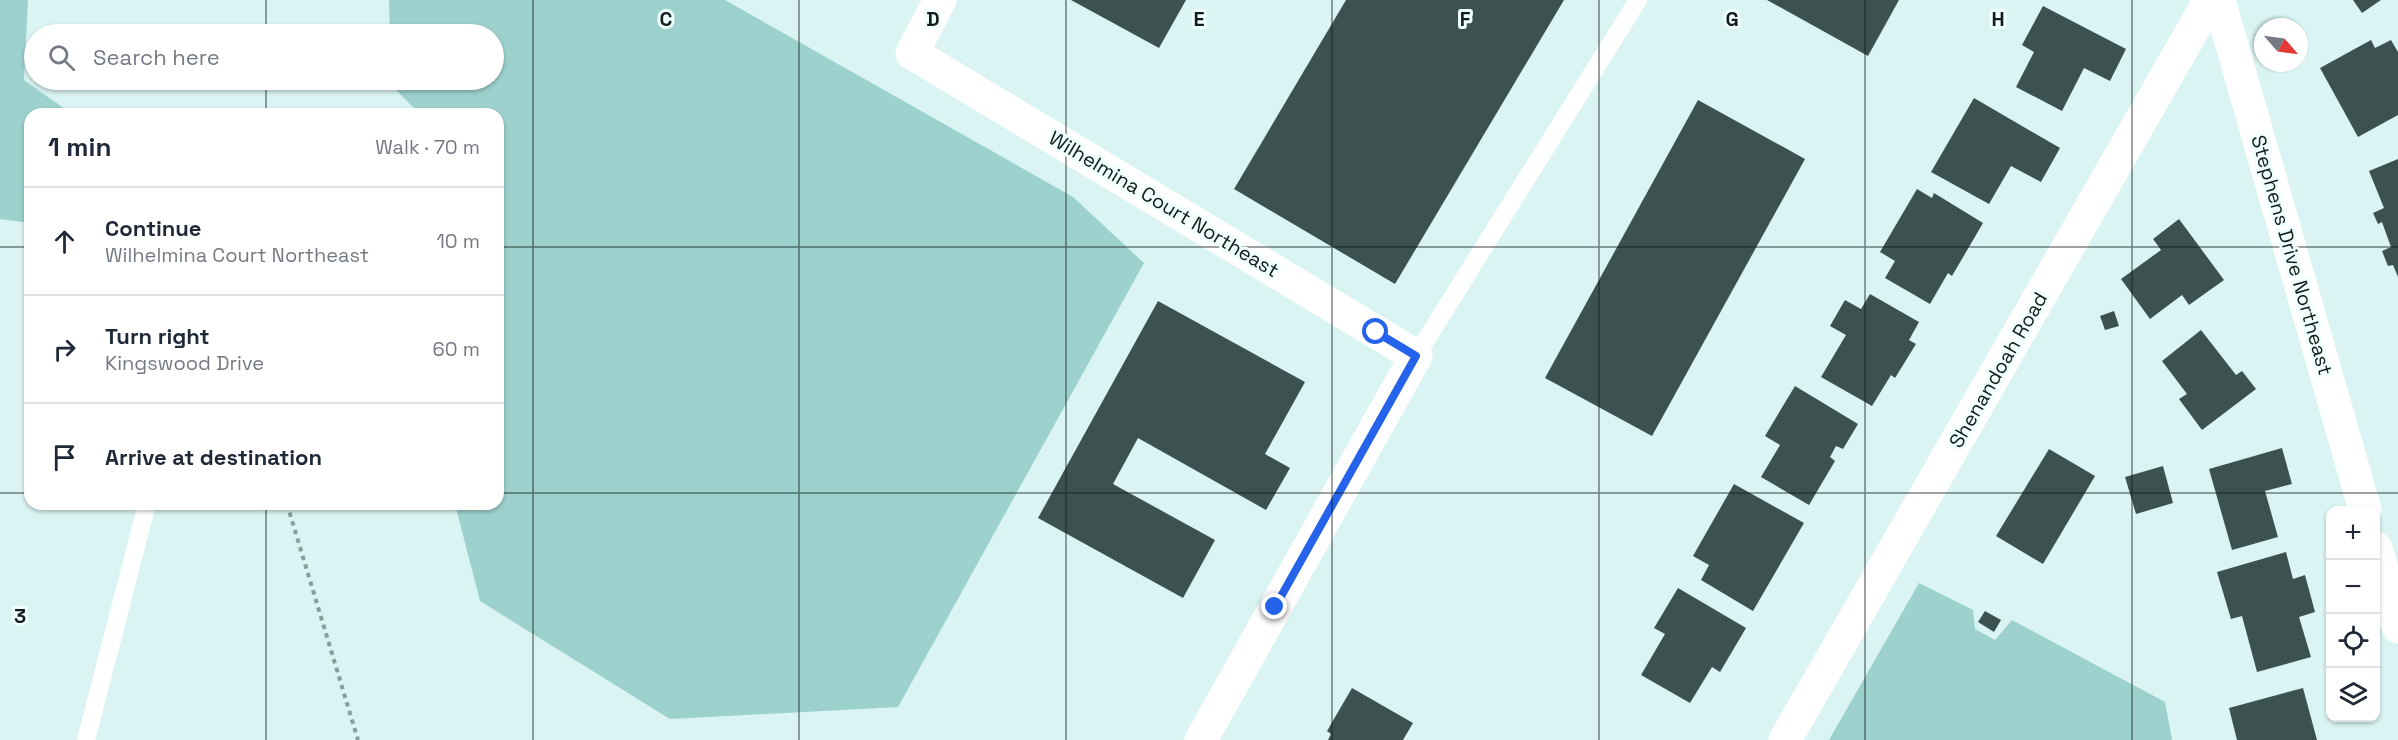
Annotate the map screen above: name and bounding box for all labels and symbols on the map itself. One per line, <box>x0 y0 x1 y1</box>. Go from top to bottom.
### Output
text: C <box>660 6 673 32</box>
text: D <box>926 6 940 32</box>
text: E <box>1193 6 1205 32</box>
text: F <box>1460 6 1471 32</box>
text: G <box>1725 6 1739 32</box>
text: H <box>1991 6 2005 32</box>
north arrow <box>2254 18 2308 72</box>
street label: Wilhelmina Court Northeast <box>1044 125 1284 283</box>
street label: Stephens Drive Northeast <box>2245 132 2339 378</box>
street label: Shenandoah Road <box>1943 287 2053 453</box>
route start <box>1362 318 1388 344</box>
route end <box>1261 593 1287 619</box>
text: 3 <box>14 603 26 629</box>

